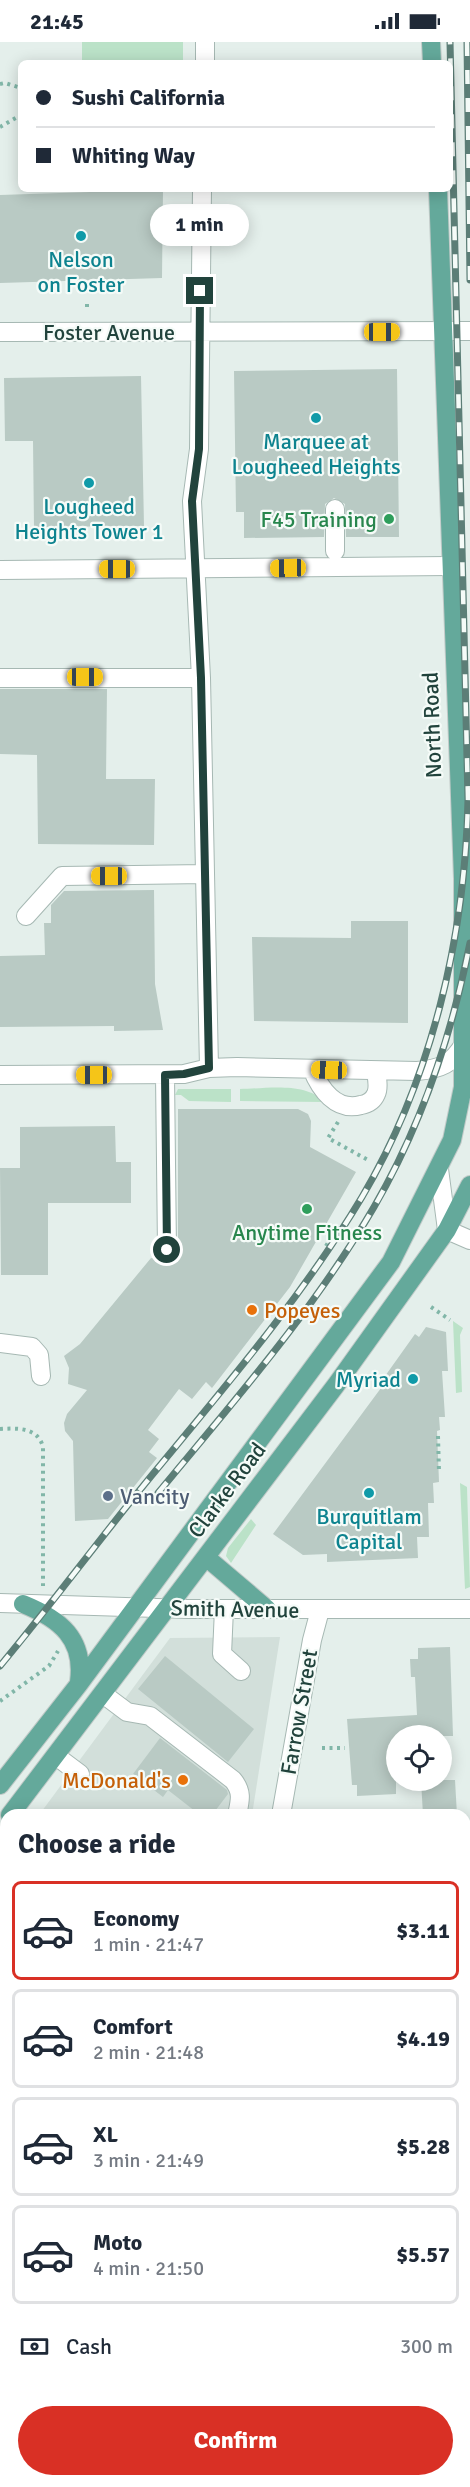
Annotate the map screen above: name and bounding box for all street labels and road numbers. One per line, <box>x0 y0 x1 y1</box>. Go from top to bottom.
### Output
street label: Foster Avenue <box>43 319 175 346</box>
street label: North Road <box>417 671 447 779</box>
street label: Clarke Road <box>182 1437 272 1543</box>
street label: Smith Avenue <box>170 1594 300 1624</box>
street label: Farrow Street <box>275 1647 323 1777</box>

